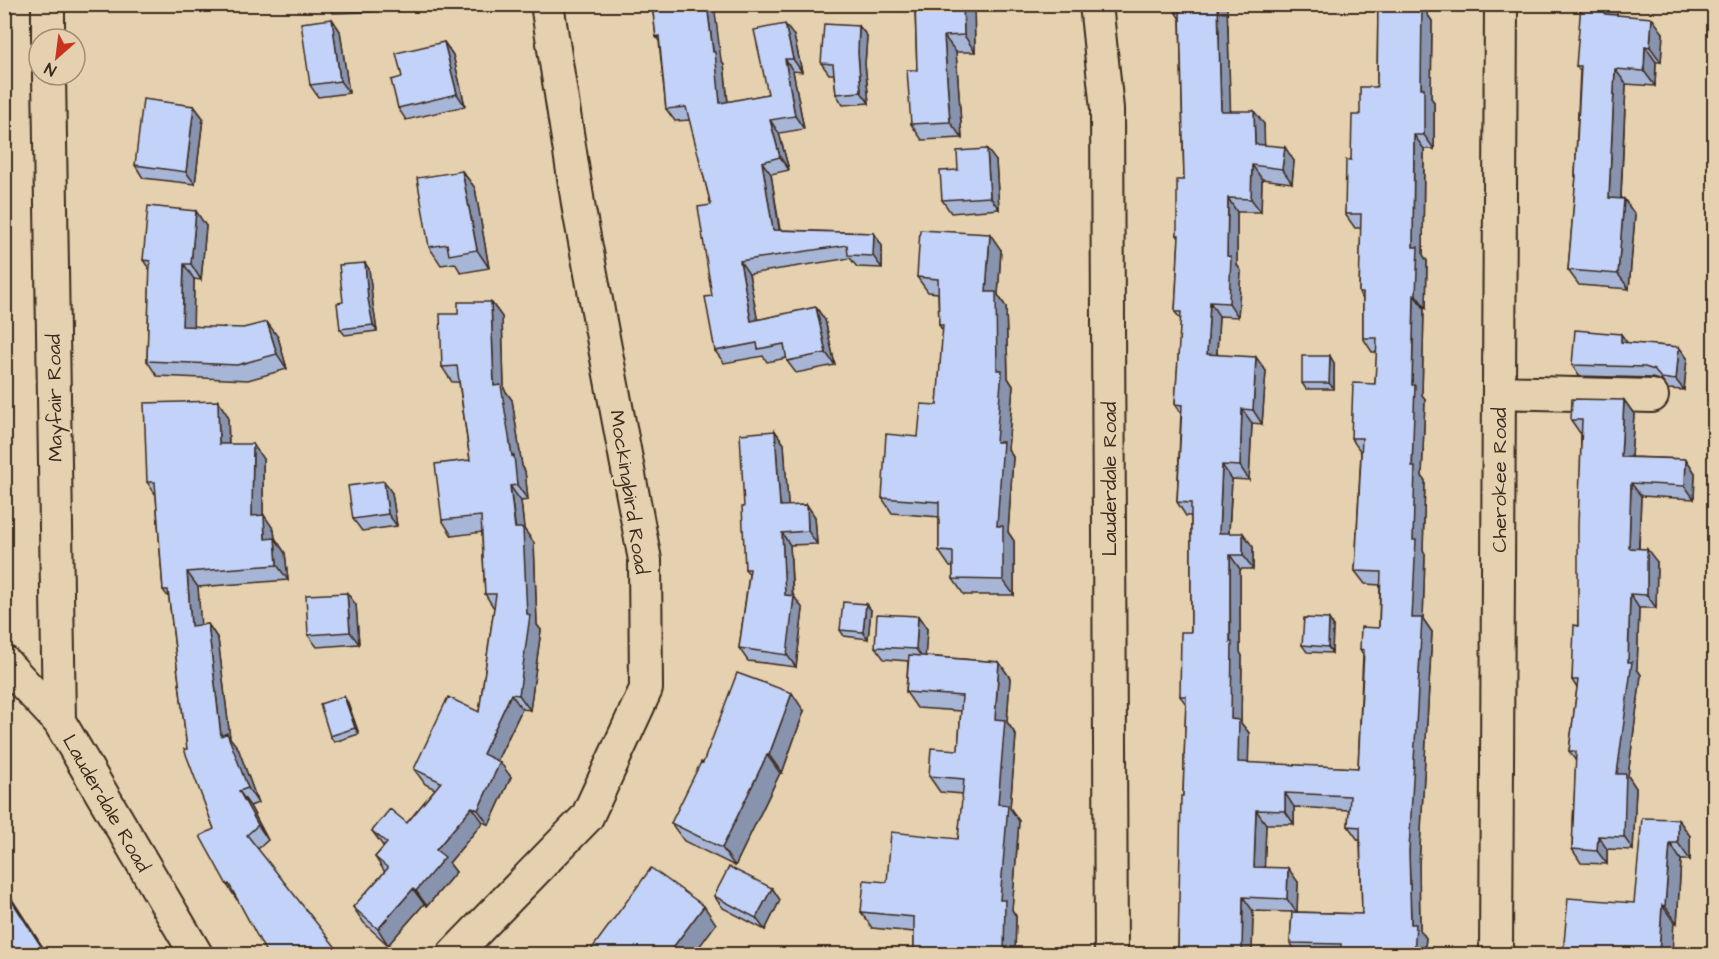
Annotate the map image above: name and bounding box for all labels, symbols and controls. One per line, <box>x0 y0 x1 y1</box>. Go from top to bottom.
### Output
north arrow <box>27 27 87 87</box>
text: N <box>41 57 60 81</box>
street label: Mayfair Road <box>40 334 71 462</box>
street label: Lauderdale Road <box>1096 402 1124 556</box>
street label: Cherokee Road <box>1486 407 1514 553</box>
street label: Mockingbird Road <box>601 408 656 576</box>
street label: Lauderdale Road <box>55 730 157 877</box>

